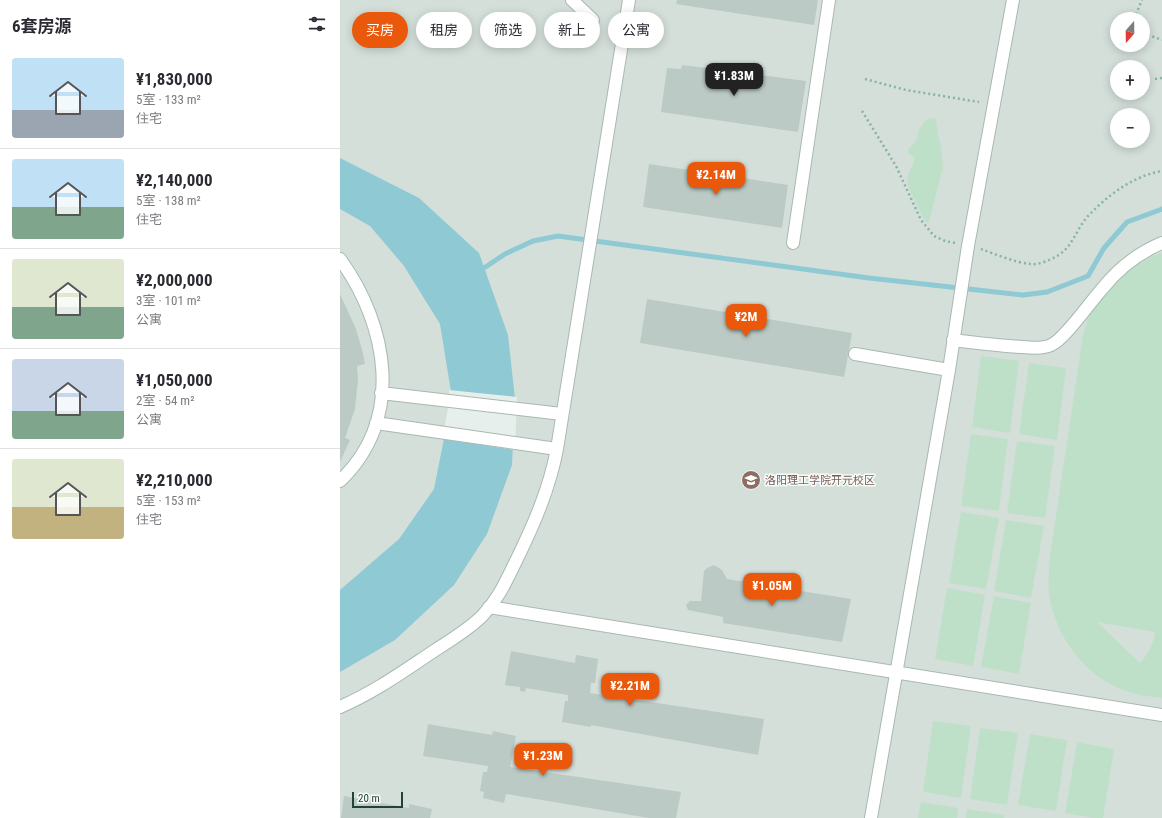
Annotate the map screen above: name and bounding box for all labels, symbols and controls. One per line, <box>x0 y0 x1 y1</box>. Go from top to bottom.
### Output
chip: 买房 <box>352 12 408 48</box>
chip: 租房 <box>416 12 472 48</box>
chip: 筛选 <box>480 12 536 48</box>
chip: 新上 <box>544 12 600 48</box>
chip: 公寓 <box>608 12 664 48</box>
north arrow <box>1110 12 1150 52</box>
map controls <box>1110 12 1150 148</box>
icon: filters <box>306 13 328 35</box>
text: 6套房源 <box>12 16 72 36</box>
button: + <box>1110 60 1150 100</box>
pin: ¥1.83M <box>701 63 767 97</box>
text: ¥1.83M <box>714 68 754 83</box>
text: ¥1,830,000 <box>136 69 213 89</box>
icon: home <box>44 74 92 122</box>
text: 5室 · 133 m² <box>136 92 201 107</box>
button: − <box>1110 108 1150 148</box>
text: 住宅 <box>136 111 162 126</box>
pin: ¥2.14M <box>683 162 749 196</box>
text: ¥2.14M <box>696 167 736 182</box>
text: ¥2,140,000 <box>136 170 213 190</box>
icon: home <box>44 175 92 223</box>
text: 5室 · 138 m² <box>136 193 201 208</box>
text: 住宅 <box>136 212 162 227</box>
text: ¥2,000,000 <box>136 270 213 290</box>
icon: home <box>44 275 92 323</box>
text: 3室 · 101 m² <box>136 293 201 308</box>
pin: ¥2M <box>727 304 765 338</box>
text: ¥2M <box>735 309 757 324</box>
text: 公寓 <box>136 312 162 327</box>
text: ¥1,050,000 <box>136 370 213 390</box>
icon: home <box>44 375 92 423</box>
text: 2室 · 54 m² <box>136 393 194 408</box>
text: 公寓 <box>136 412 162 427</box>
school or university icon: 洛阳理工学院开元校区 <box>740 469 762 491</box>
text: ¥2,210,000 <box>136 470 213 490</box>
place label: 洛阳理工学院开元校区 <box>765 474 875 487</box>
icon: home <box>44 475 92 523</box>
text: 5室 · 153 m² <box>136 493 201 508</box>
text: 住宅 <box>136 512 162 527</box>
pin: ¥1.05M <box>739 573 805 607</box>
text: ¥1.05M <box>752 578 792 593</box>
pin: ¥2.21M <box>597 673 663 707</box>
text: ¥2.21M <box>610 678 650 693</box>
pin: ¥1.23M <box>510 743 576 777</box>
text: ¥1.23M <box>523 748 563 763</box>
scale bar <box>352 790 403 809</box>
text: 20 m <box>358 792 380 805</box>

